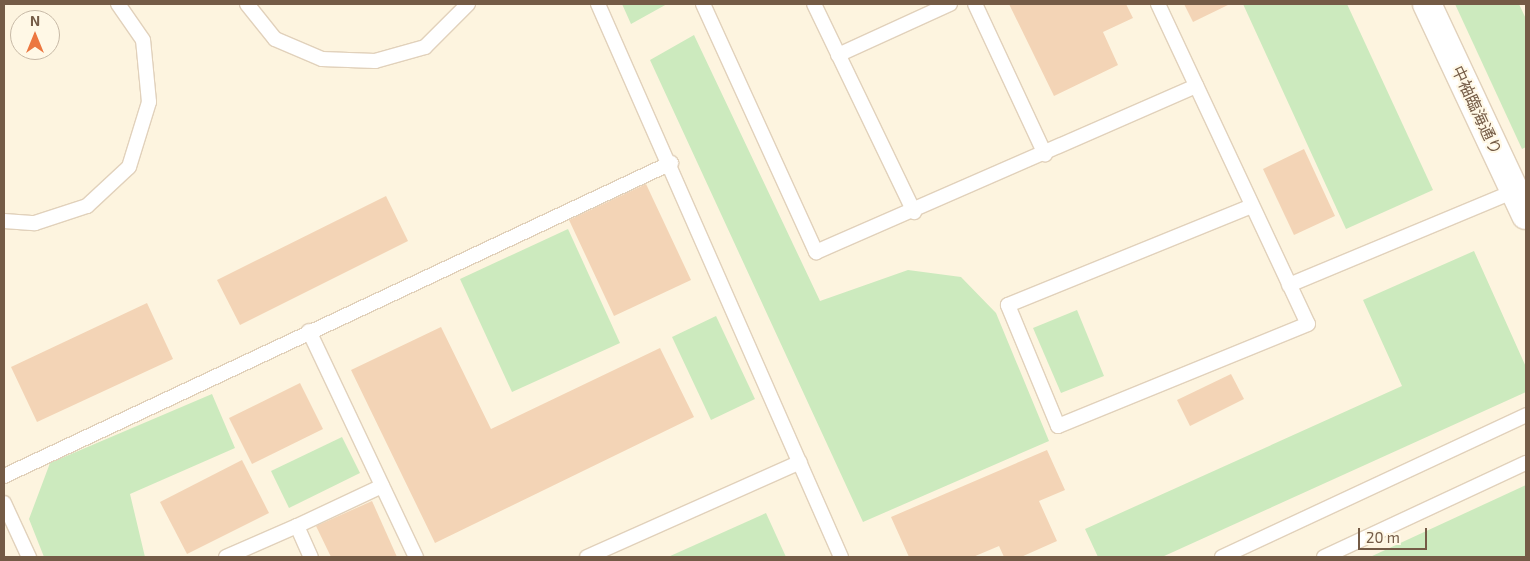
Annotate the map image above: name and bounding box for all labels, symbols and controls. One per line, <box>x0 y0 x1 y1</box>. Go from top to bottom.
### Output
north arrow <box>10 10 60 60</box>
text: N <box>30 12 40 29</box>
street label: 中袖臨海通り <box>1448 62 1506 158</box>
scale bar <box>1360 518 1429 550</box>
text: 20 m <box>1366 528 1400 546</box>

